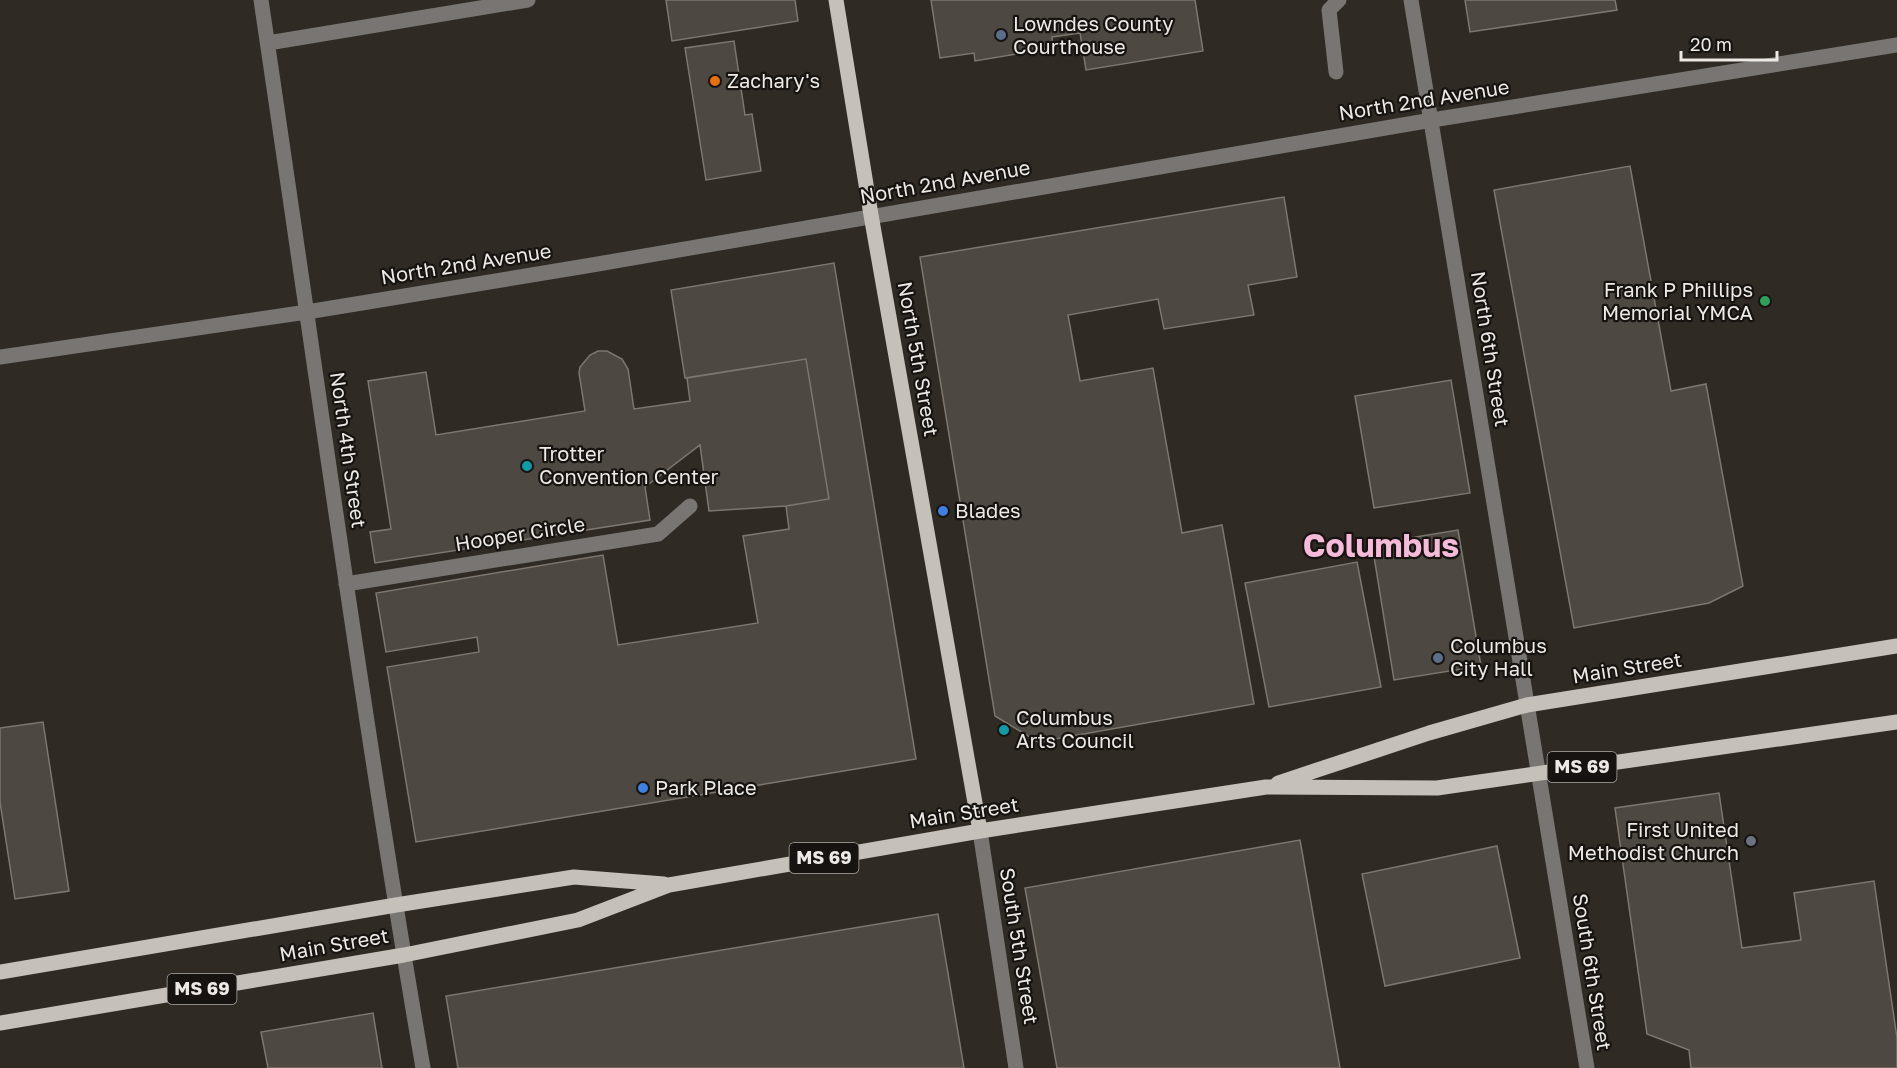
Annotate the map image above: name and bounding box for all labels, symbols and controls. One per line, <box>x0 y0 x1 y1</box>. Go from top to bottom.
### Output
place label: Lowndes County Courthouse <box>1013 11 1173 58</box>
scale bar <box>1681 24 1777 62</box>
marker: Lowndes County Courthouse <box>994 28 1008 42</box>
text: 20 m <box>1690 33 1732 55</box>
place label: Zachary's <box>727 68 820 92</box>
marker: Zachary's <box>708 74 722 88</box>
street label: North 2nd Avenue <box>1337 74 1511 124</box>
street label: North 2nd Avenue <box>858 154 1032 208</box>
street label: North 2nd Avenue <box>379 238 553 288</box>
street label: North 6th Street <box>1467 269 1515 428</box>
place label: Frank P Phillips Memorial YMCA <box>1602 277 1753 324</box>
street label: North 5th Street <box>894 280 944 438</box>
marker: Frank P Phillips Memorial YMCA <box>1758 294 1772 308</box>
street label: North 4th Street <box>326 370 372 529</box>
place label: Trotter Convention Center <box>539 441 719 488</box>
marker: Trotter Convention Center <box>520 459 534 473</box>
place label: Blades <box>955 498 1021 522</box>
marker: Blades <box>936 504 950 518</box>
street label: Hooper Circle <box>453 511 586 555</box>
district label: Columbus <box>1303 526 1459 564</box>
place label: Columbus City Hall <box>1450 633 1547 680</box>
street label: Main Street <box>1570 647 1683 687</box>
marker: Columbus City Hall <box>1431 651 1445 665</box>
place label: Columbus Arts Council <box>1016 705 1134 752</box>
marker: Columbus Arts Council <box>997 723 1011 737</box>
road number: MS 69 <box>1548 752 1616 782</box>
place label: Park Place <box>655 775 757 799</box>
marker: Park Place <box>636 781 650 795</box>
street label: Main Street <box>907 792 1020 832</box>
place label: First United Methodist Church <box>1568 817 1739 864</box>
marker: First United Methodist Church <box>1744 834 1758 848</box>
road number: MS 69 <box>790 843 858 873</box>
street label: South 5th Street <box>996 866 1044 1026</box>
street label: South 6th Street <box>1569 892 1617 1052</box>
street label: Main Street <box>277 923 390 965</box>
road number: MS 69 <box>168 974 236 1004</box>

